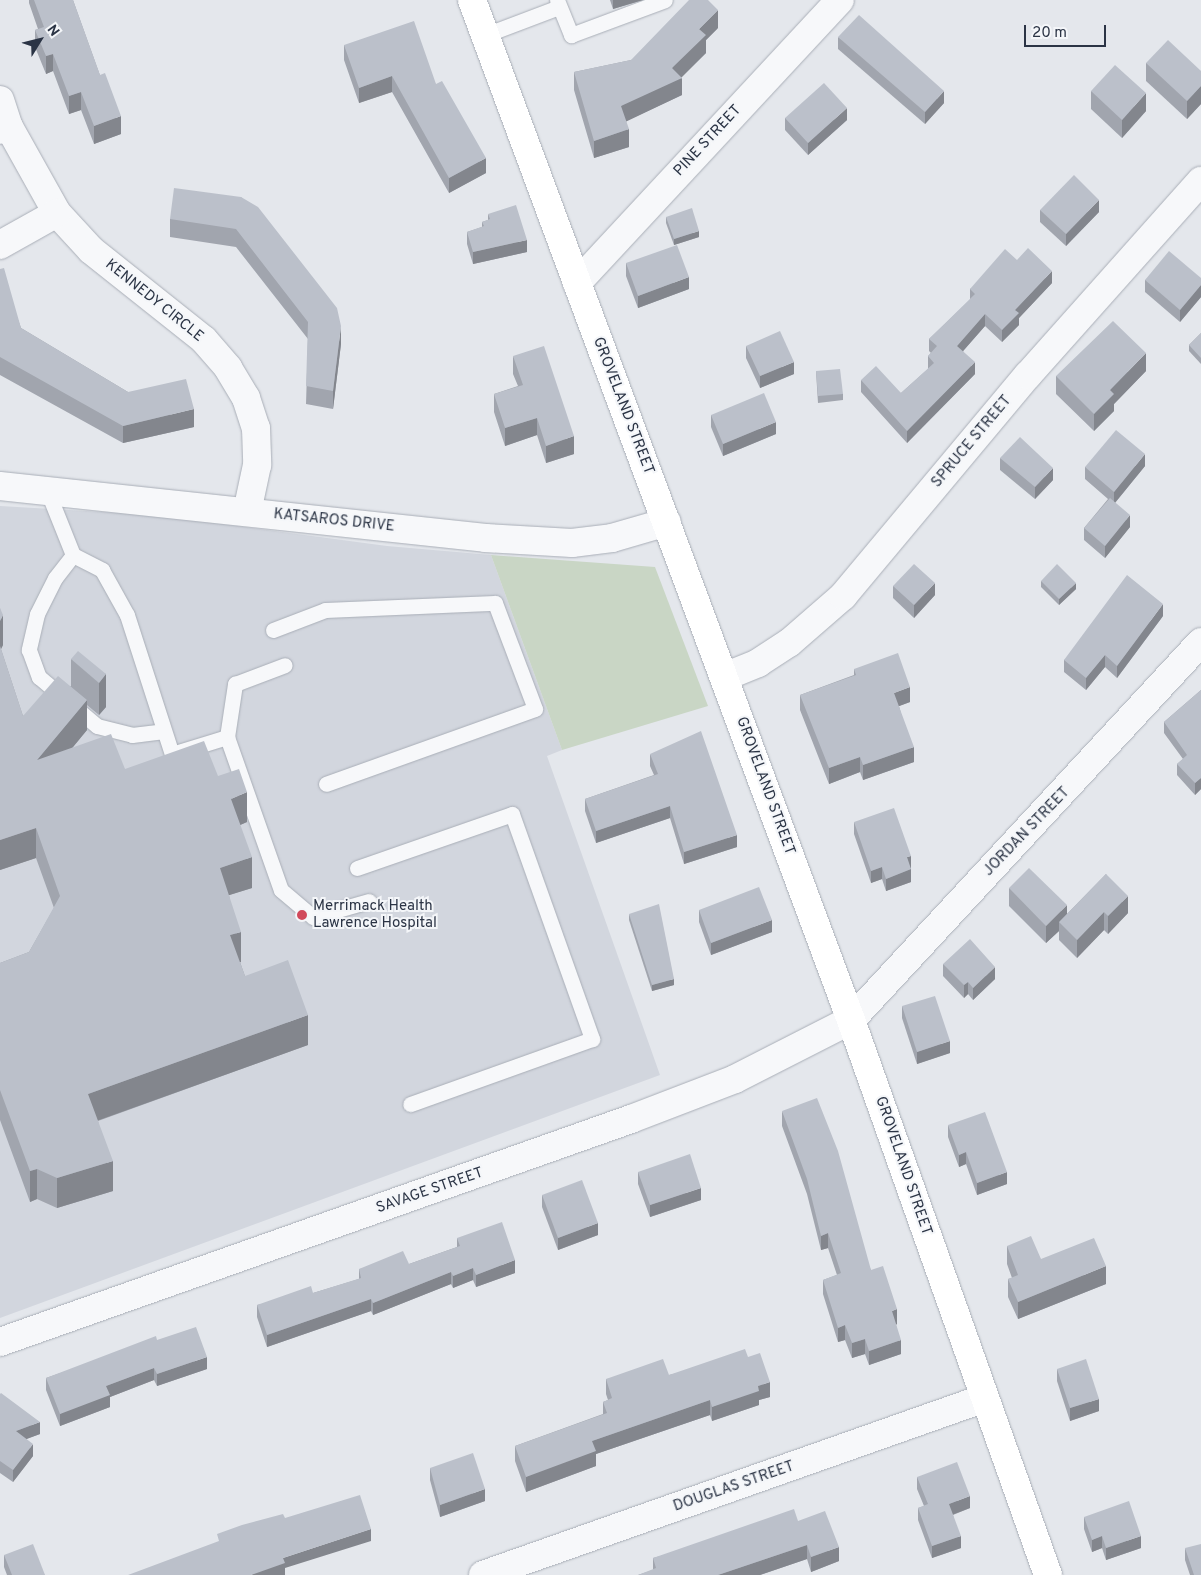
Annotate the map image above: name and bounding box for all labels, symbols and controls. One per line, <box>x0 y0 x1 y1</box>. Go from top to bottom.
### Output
north arrow <box>15 15 65 65</box>
scale bar <box>1026 15 1108 47</box>
text: N <box>43 22 62 40</box>
text: 20 m <box>1032 24 1067 43</box>
street label: PINE STREET <box>671 102 745 180</box>
street label: KENNEDY CIRCLE <box>101 256 207 346</box>
street label: GROVELAND STREET <box>588 335 658 477</box>
street label: SPRUCE STREET <box>928 392 1016 492</box>
street label: KATSAROS DRIVE <box>273 506 395 536</box>
street label: GROVELAND STREET <box>732 714 798 858</box>
street label: JORDAN STREET <box>980 784 1074 880</box>
place label: Merrimack Health Lawrence Hospital <box>313 897 437 932</box>
marker: Merrimack Health Lawrence Hospital <box>295 908 309 922</box>
street label: GROVELAND STREET <box>871 1094 935 1238</box>
street label: SAVAGE STREET <box>374 1164 486 1218</box>
street label: DOUGLAS STREET <box>671 1458 797 1516</box>

